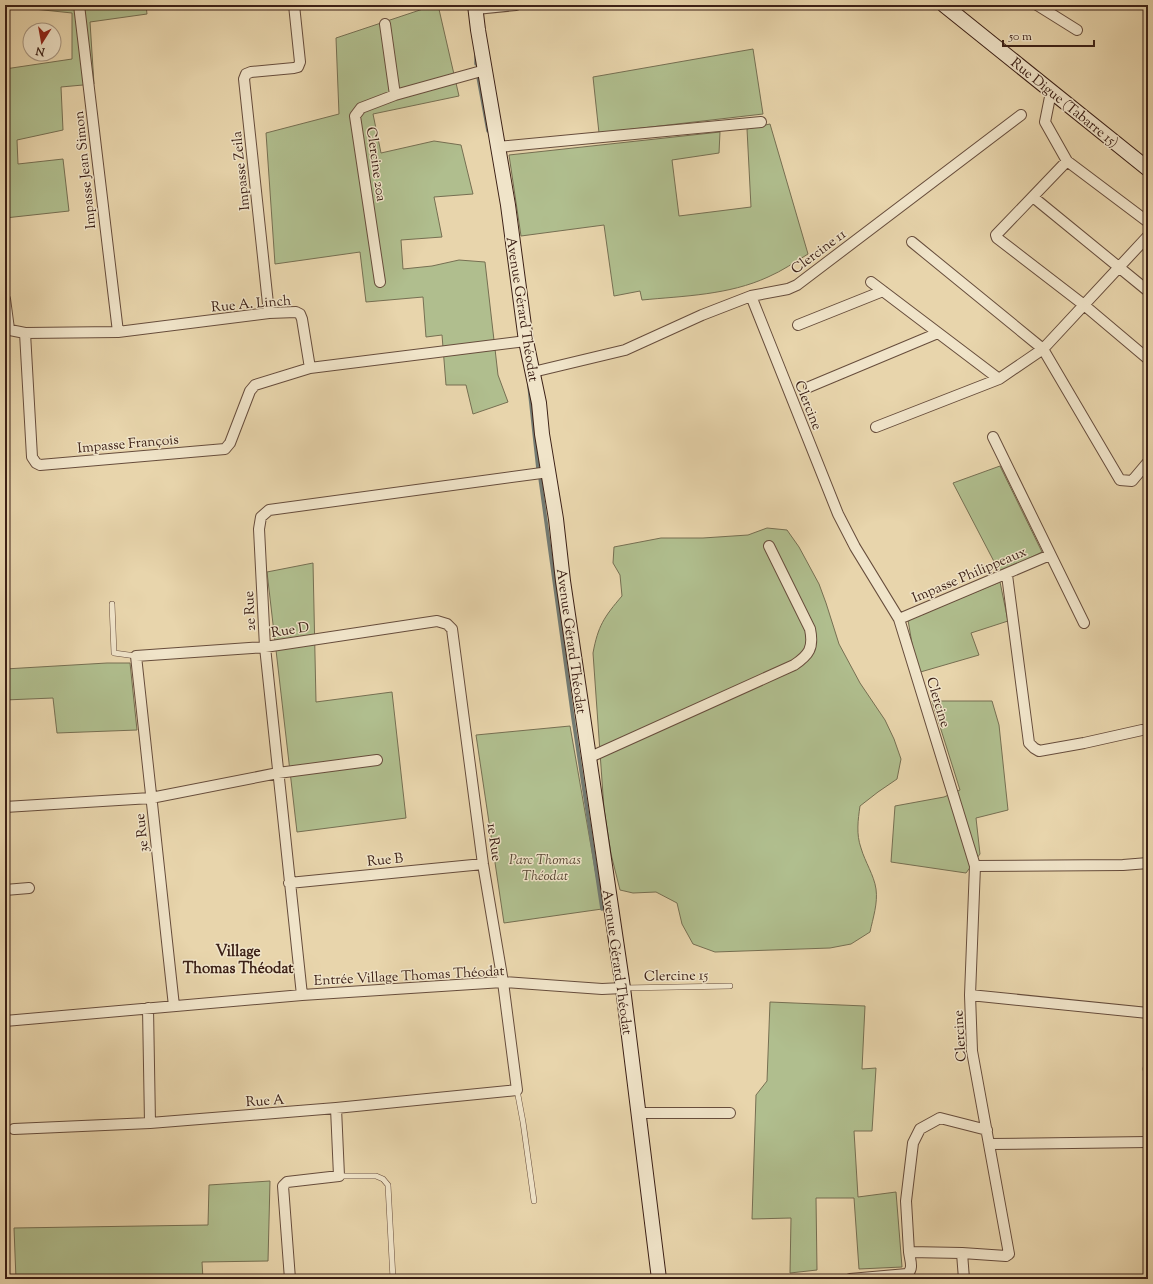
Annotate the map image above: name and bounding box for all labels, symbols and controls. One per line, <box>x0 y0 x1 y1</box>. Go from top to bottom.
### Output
north arrow <box>22 22 62 62</box>
scale bar <box>1003 22 1094 48</box>
text: 50 m <box>1008 28 1032 46</box>
text: N <box>34 42 47 60</box>
street label: Rue Digue (Tabarre 15) <box>1006 54 1122 153</box>
street label: Impasse Jean Simon <box>70 110 102 230</box>
street label: Clercine 20a <box>360 126 390 203</box>
street label: Impasse Zeila <box>228 130 256 211</box>
street label: Clercine 11 <box>788 225 851 280</box>
street label: Avenue Gérard Théodat <box>500 235 542 383</box>
street label: Rue A. Linch <box>210 292 292 318</box>
street label: Clercine <box>788 378 826 434</box>
street label: Impasse François <box>77 431 180 459</box>
street label: Impasse Philippeaux <box>909 543 1030 609</box>
street label: Avenue Gérard Théodat <box>550 567 590 715</box>
street label: 2e Rue <box>240 590 262 632</box>
street label: Rue D <box>270 618 311 644</box>
street label: Clercine <box>920 675 954 730</box>
street label: 3e Rue <box>131 812 155 853</box>
street label: 1e Rue <box>480 822 506 863</box>
street label: Rue B <box>366 849 404 873</box>
park label: Parc Thomas Théodat <box>509 851 581 887</box>
street label: Avenue Gérard Théodat <box>596 888 636 1036</box>
district label: Village Thomas Théodat <box>183 942 294 980</box>
street label: Entrée Village Thomas Théodat <box>313 962 505 992</box>
street label: Clercine 15 <box>644 966 709 988</box>
street label: Clercine <box>949 1009 973 1062</box>
street label: Rue A <box>245 1091 286 1113</box>

